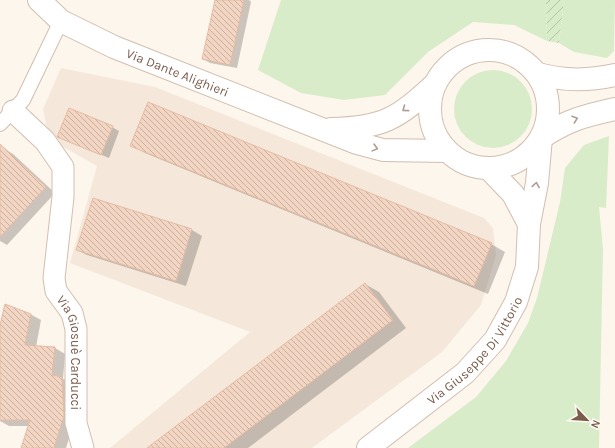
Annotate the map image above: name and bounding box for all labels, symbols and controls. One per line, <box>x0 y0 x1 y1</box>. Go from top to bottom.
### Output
street label: Via Dante Alighieri <box>124 45 231 99</box>
one-way arrow <box>403 105 410 112</box>
one-way arrow <box>571 116 578 124</box>
one-way arrow <box>372 143 379 152</box>
one-way arrow <box>531 182 540 188</box>
street label: Via Giosuè Carducci <box>54 292 84 410</box>
street label: Via Giuseppe Di Vittorio <box>424 295 525 407</box>
north arrow <box>567 400 607 440</box>
text: N <box>588 418 603 430</box>

